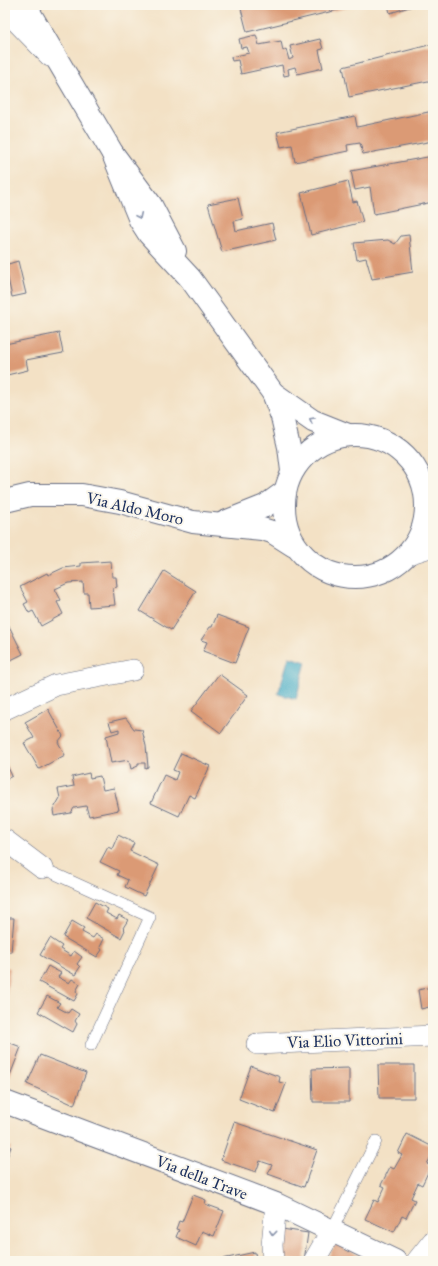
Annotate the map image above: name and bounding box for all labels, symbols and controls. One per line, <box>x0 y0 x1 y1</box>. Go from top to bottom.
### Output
one-way arrow <box>134 212 142 219</box>
one-way arrow <box>309 417 317 424</box>
street label: Via Aldo Moro <box>84 488 185 529</box>
street label: Via Elio Vittorini <box>286 1029 404 1052</box>
street label: Via della Trave <box>152 1151 251 1204</box>
one-way arrow <box>269 1230 278 1236</box>

